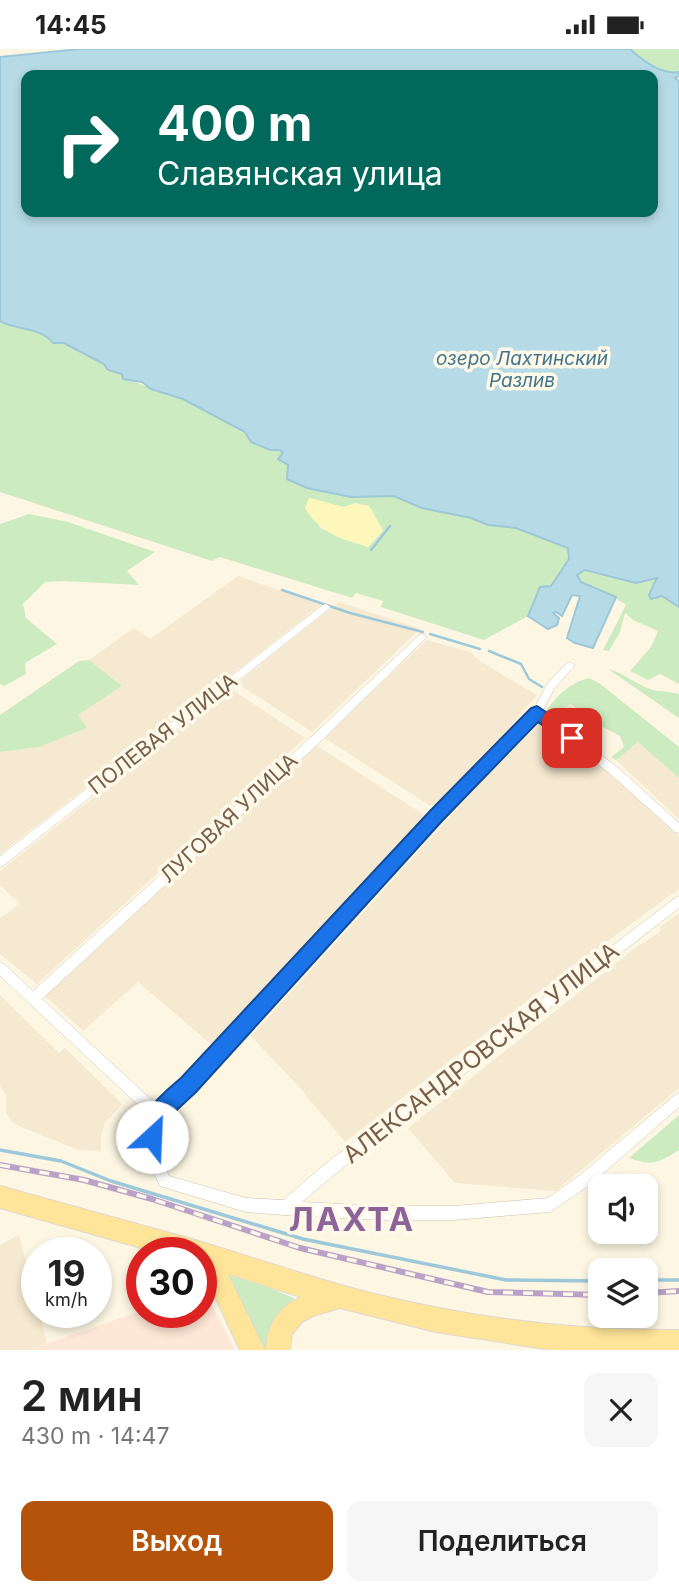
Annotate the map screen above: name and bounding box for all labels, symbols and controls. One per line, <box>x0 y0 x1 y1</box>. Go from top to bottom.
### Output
text: 14:45 <box>35 9 107 40</box>
text: 400 m <box>157 94 313 153</box>
icon: right <box>42 98 133 189</box>
text: Славянская улица <box>157 154 443 193</box>
water label: озеро Лахтинский Разлив <box>436 347 608 392</box>
street label: ПОЛЕВАЯ УЛИЦА <box>83 668 242 799</box>
pin <box>542 708 602 768</box>
icon: arrive <box>553 719 591 757</box>
street label: ЛУГОВАЯ УЛИЦА <box>155 748 302 888</box>
street label: АЛЕКСАНДРОВСКАЯ УЛИЦА <box>337 936 624 1169</box>
position arrow <box>115 1100 189 1174</box>
map controls <box>588 1174 658 1328</box>
button: sound <box>588 1174 658 1244</box>
district label: ЛАХТА <box>289 1199 415 1239</box>
speed limit sign: 30 <box>126 1237 217 1328</box>
text: 19 <box>48 1252 85 1294</box>
button: layers <box>588 1258 658 1328</box>
text: km/h <box>45 1289 88 1310</box>
text: 2 мин <box>21 1370 143 1421</box>
button: close <box>584 1373 658 1447</box>
text: 430 m · 14:47 <box>21 1422 169 1450</box>
button: Выход <box>21 1501 333 1581</box>
button: Поделиться <box>347 1501 658 1581</box>

